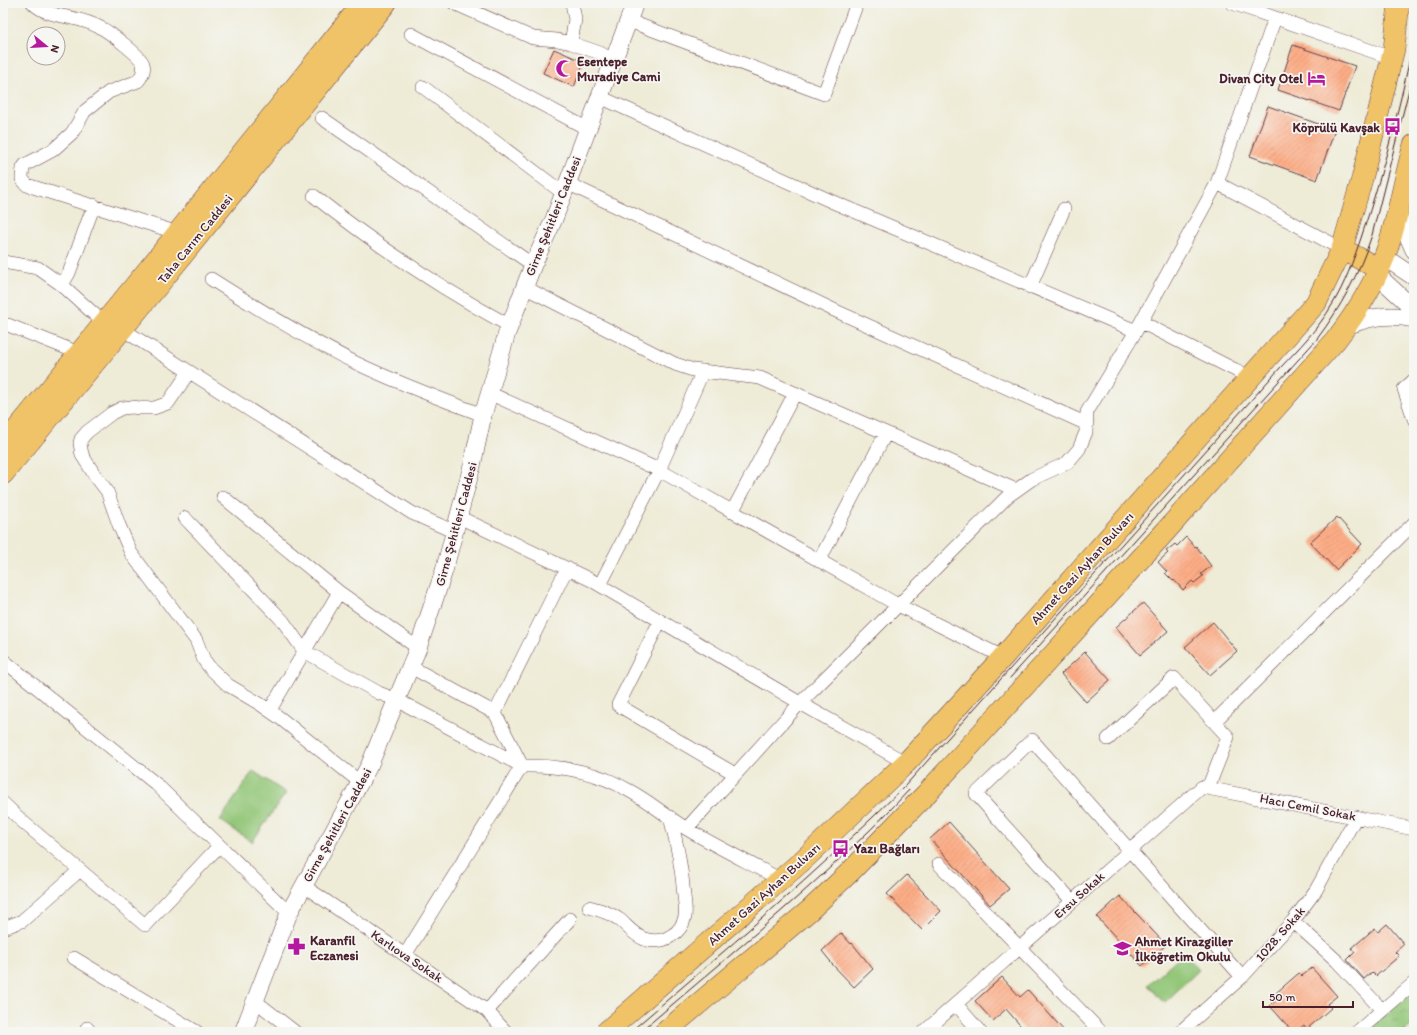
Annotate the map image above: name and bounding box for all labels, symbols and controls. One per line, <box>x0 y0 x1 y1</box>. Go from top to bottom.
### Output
north arrow <box>26 26 66 66</box>
text: N <box>48 43 62 54</box>
place label: Esentepe Muradiye Cami <box>577 54 661 85</box>
mosque icon: Esentepe Muradiye Cami <box>554 58 574 78</box>
hotel icon: Divan City Otel <box>1306 68 1326 88</box>
place label: Divan City Otel <box>1219 71 1303 87</box>
bus stop icon: Köprülü Kavşak <box>1383 117 1403 137</box>
place label: Köprülü Kavşak <box>1292 120 1380 136</box>
street label: Girne Şehitleri Caddesi <box>522 154 584 278</box>
street label: Taha Carım Caddesi <box>154 191 236 287</box>
street label: Girne Şehitleri Caddesi <box>432 460 480 588</box>
street label: Ahmet Gazi Ayhan Bulvarı <box>1028 509 1136 627</box>
street label: Girne Şehitleri Caddesi <box>299 765 375 885</box>
street label: Hacı Cemil Sokak <box>1259 790 1358 824</box>
bus stop icon: Yazı Bağları <box>831 838 851 858</box>
street label: Ahmet Gazi Ayhan Bulvarı <box>705 840 823 948</box>
place label: Yazı Bağları <box>853 841 920 857</box>
street label: Ersu Sokak <box>1051 868 1107 921</box>
street label: 1028. Sokak <box>1252 903 1308 965</box>
street label: Karlıova Sokak <box>368 926 446 986</box>
place label: Karanfil Eczanesi <box>310 933 359 963</box>
place label: Ahmet Kirazgiller İlköğretim Okulu <box>1134 934 1234 965</box>
pharmacy icon: Karanfil Eczanesi <box>287 937 307 957</box>
school or university icon: Ahmet Kirazgiller İlköğretim Okulu <box>1112 938 1132 958</box>
scale bar <box>1263 983 1353 1009</box>
text: 50 m <box>1269 990 1295 1004</box>

